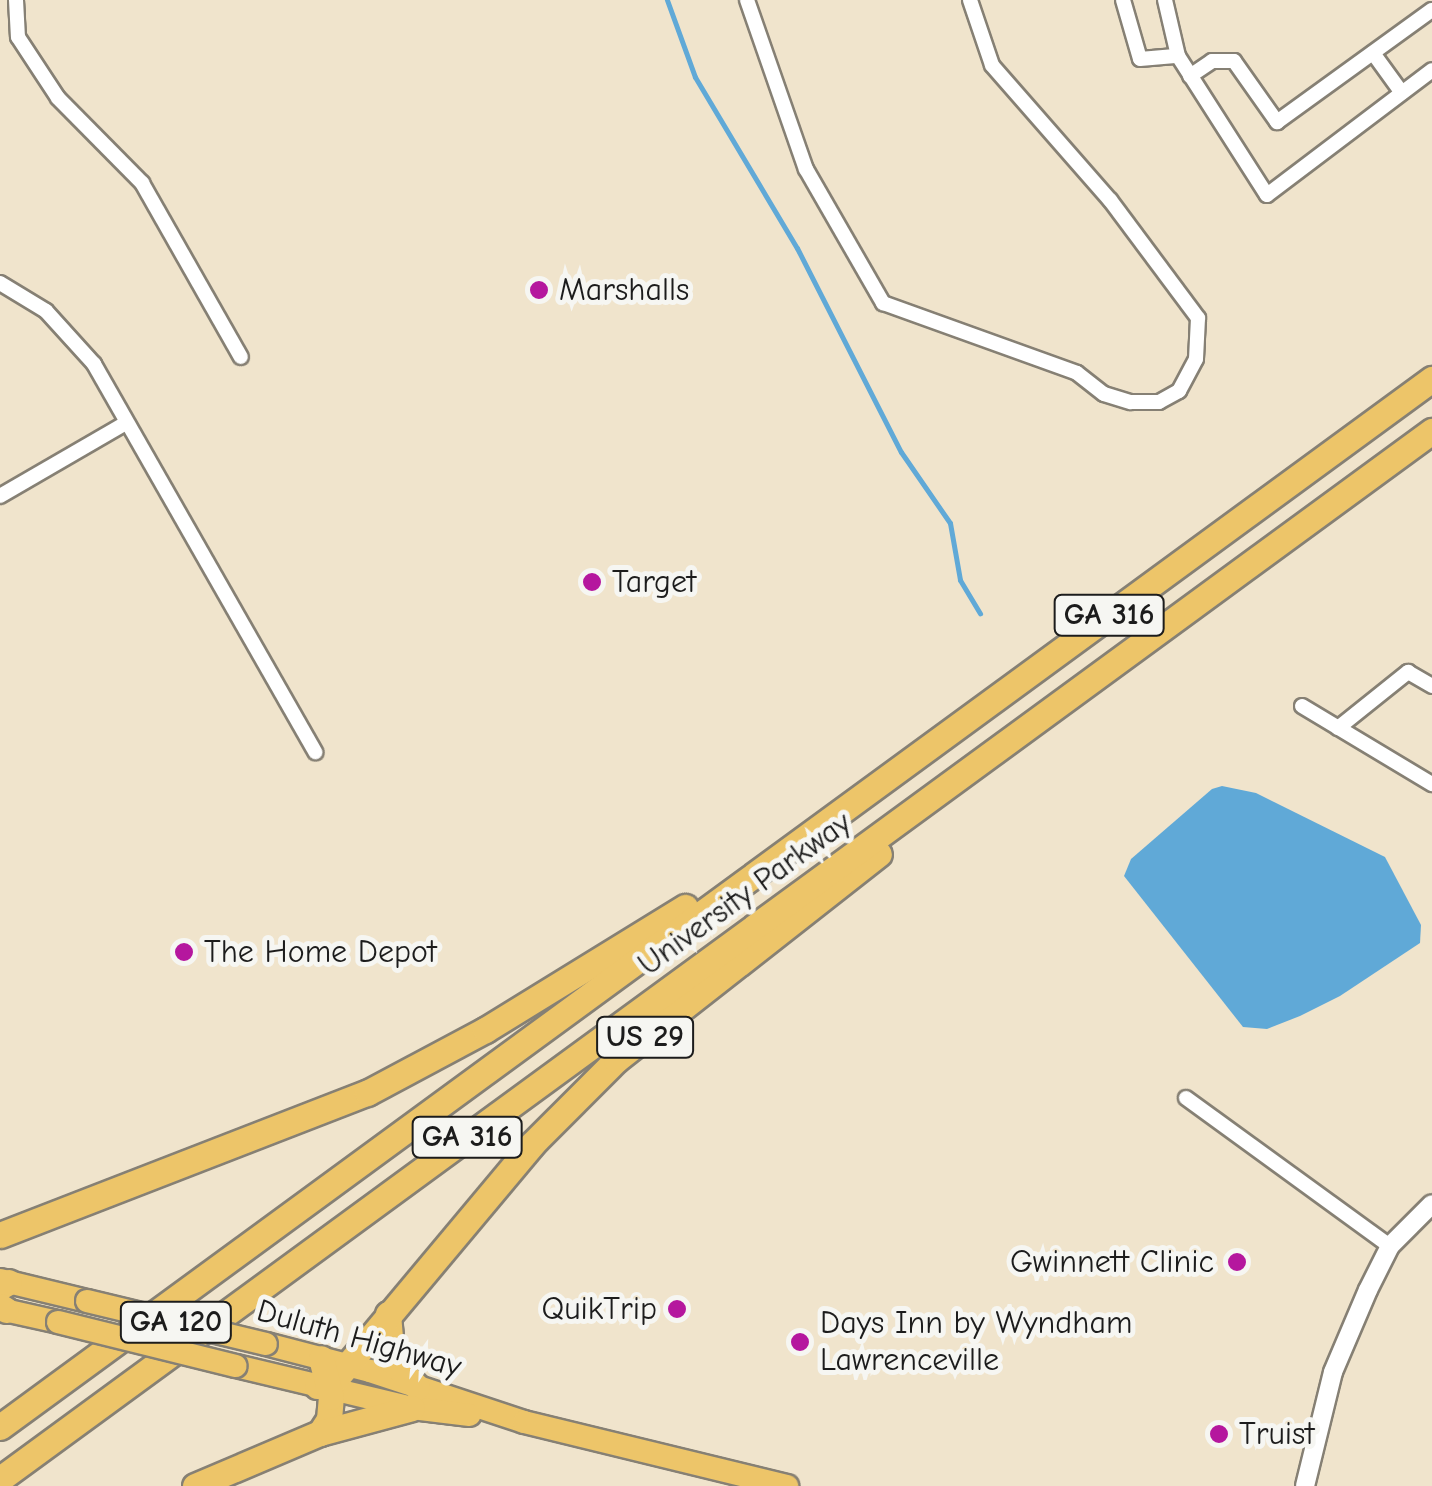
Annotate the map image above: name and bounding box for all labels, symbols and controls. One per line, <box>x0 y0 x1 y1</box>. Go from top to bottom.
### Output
place label: Marshalls <box>559 271 689 309</box>
marker: Marshalls <box>528 279 550 301</box>
place label: Target <box>612 563 696 601</box>
marker: Target <box>581 571 603 593</box>
road number: GA 316 <box>1052 590 1166 640</box>
street label: University Parkway <box>631 804 859 984</box>
place label: The Home Depot <box>204 933 437 971</box>
marker: The Home Depot <box>173 941 195 963</box>
road number: US 29 <box>595 1012 695 1062</box>
road number: GA 316 <box>410 1112 524 1162</box>
place label: Gwinnett Clinic <box>1010 1243 1214 1281</box>
marker: Gwinnett Clinic <box>1224 1249 1250 1275</box>
place label: QuikTrip <box>542 1290 657 1328</box>
street label: Duluth Highway <box>252 1292 466 1386</box>
road number: GA 120 <box>119 1297 234 1347</box>
marker: QuikTrip <box>666 1298 688 1320</box>
place label: Days Inn by Wyndham Lawrenceville <box>820 1305 1132 1380</box>
marker: Days Inn by Wyndham Lawrenceville <box>789 1331 811 1353</box>
place label: Truist <box>1239 1415 1314 1453</box>
marker: Truist <box>1208 1423 1230 1445</box>

